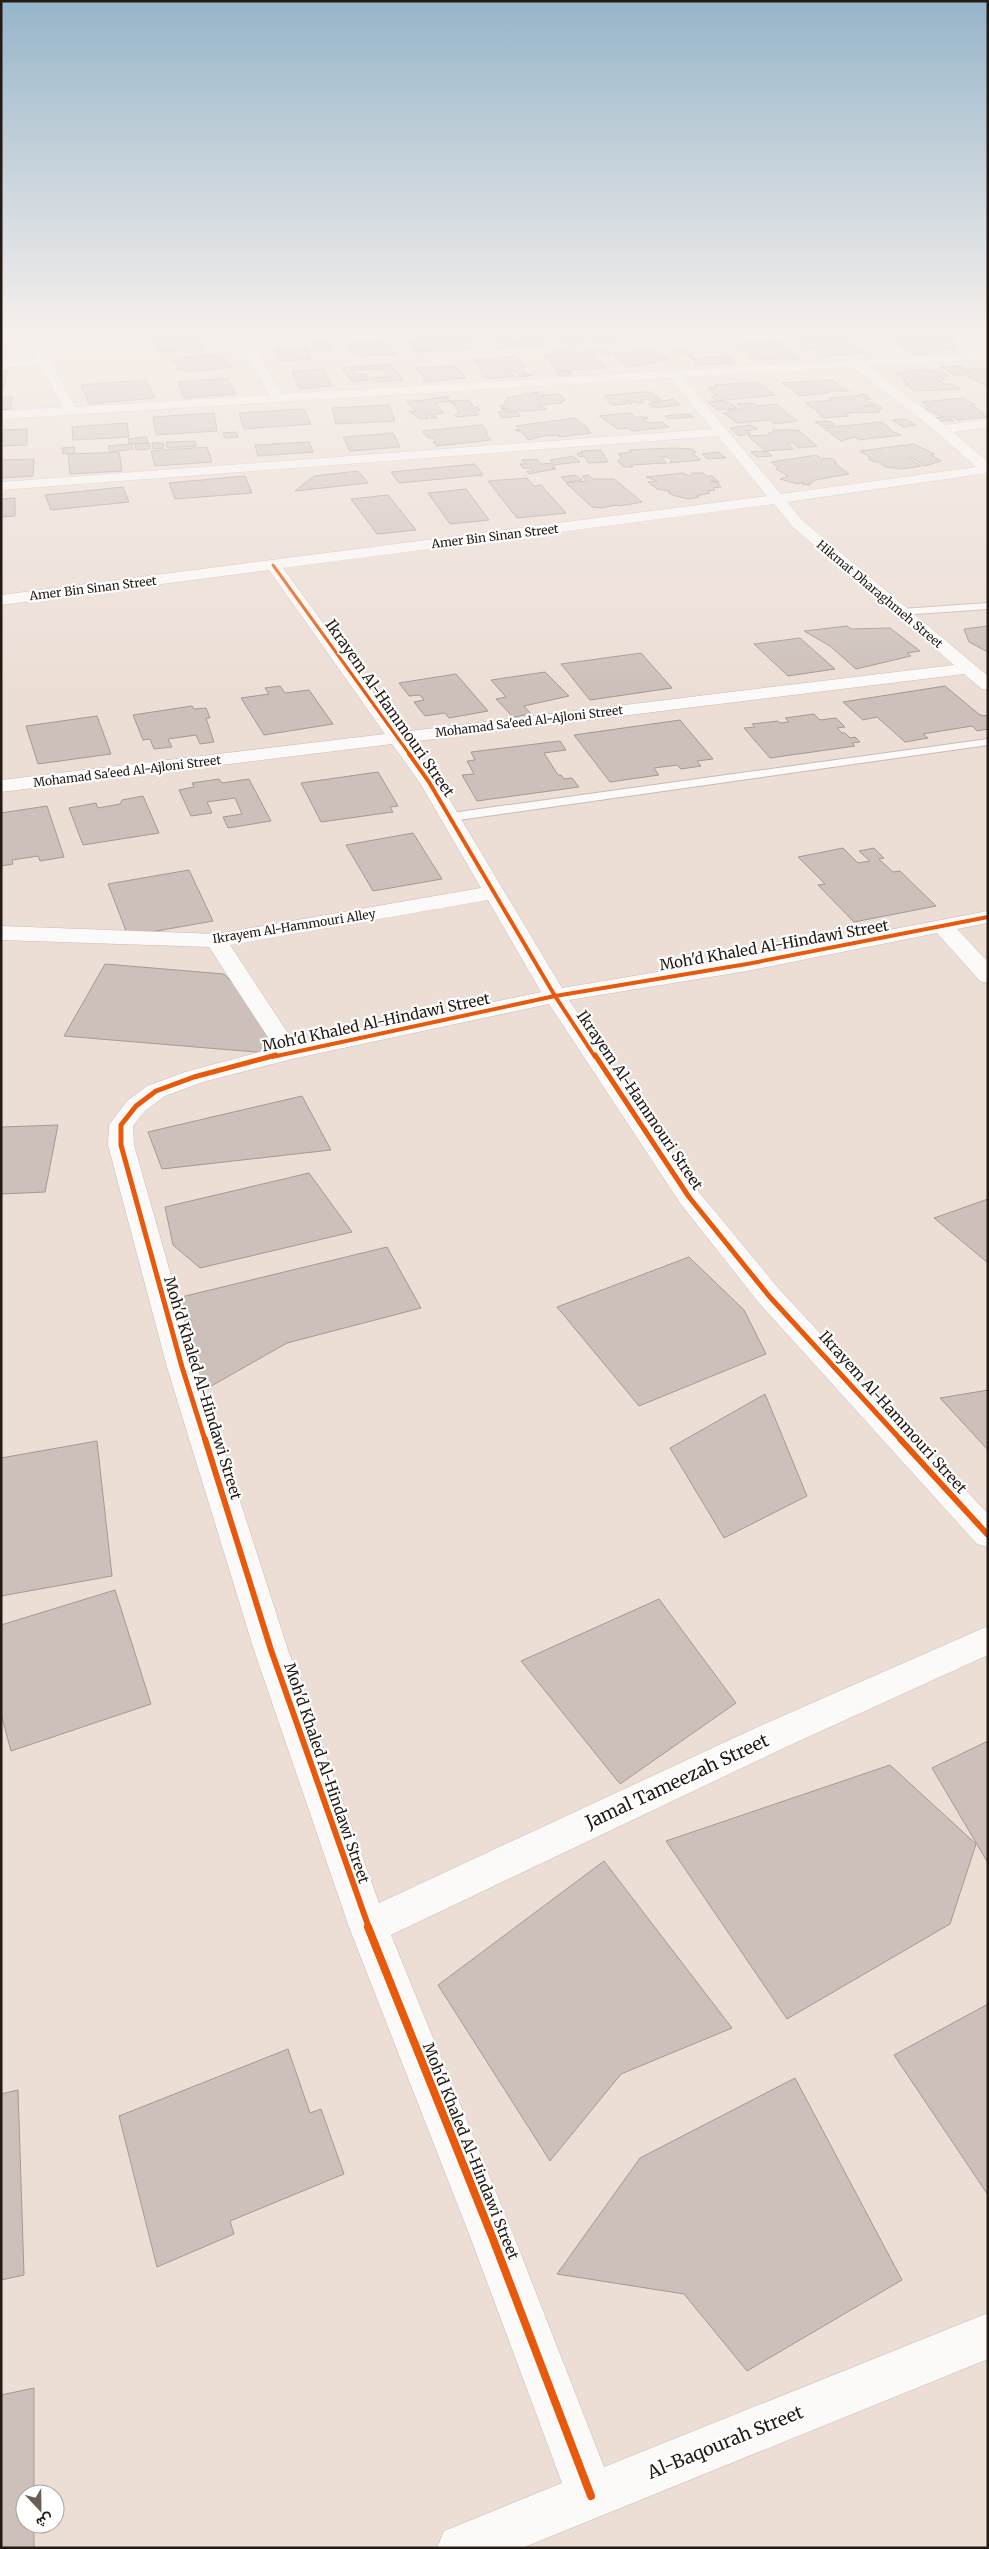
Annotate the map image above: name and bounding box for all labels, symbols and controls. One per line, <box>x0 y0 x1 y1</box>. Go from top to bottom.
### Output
street label: Amer Bin Sinan Street <box>430 521 560 551</box>
street label: Hikmat Dharaghmeh Street <box>814 537 946 651</box>
street label: Amer Bin Sinan Street <box>28 573 158 603</box>
street label: Ikrayem Al-Hammouri Street <box>321 616 459 800</box>
street label: Mohamad Sa'eed Al-Ajloni Street <box>434 702 624 740</box>
street label: Mohamad Sa'eed Al-Ajloni Street <box>32 752 222 790</box>
street label: Ikrayem Al-Hammouri Alley <box>211 906 377 946</box>
street label: Moh'd Khaled Al-Hindawi Street <box>658 915 890 975</box>
street label: Moh'd Khaled Al-Hindawi Street <box>260 989 492 1055</box>
street label: Ikrayem Al-Hammouri Street <box>573 1007 707 1193</box>
street label: Moh'd Khaled Al-Hindawi Street <box>160 1274 246 1502</box>
street label: Ikrayem Al-Hammouri Street <box>815 1327 971 1497</box>
street label: Moh'd Khaled Al-Hindawi Street <box>280 1660 374 1886</box>
street label: Jamal Tameezah Street <box>581 1728 772 1834</box>
street label: Moh'd Khaled Al-Hindawi Street <box>419 2040 523 2262</box>
street label: Al-Baqourah Street <box>643 2400 806 2484</box>
north arrow <box>15 2484 65 2534</box>
text: ش <box>34 2510 56 2533</box>

